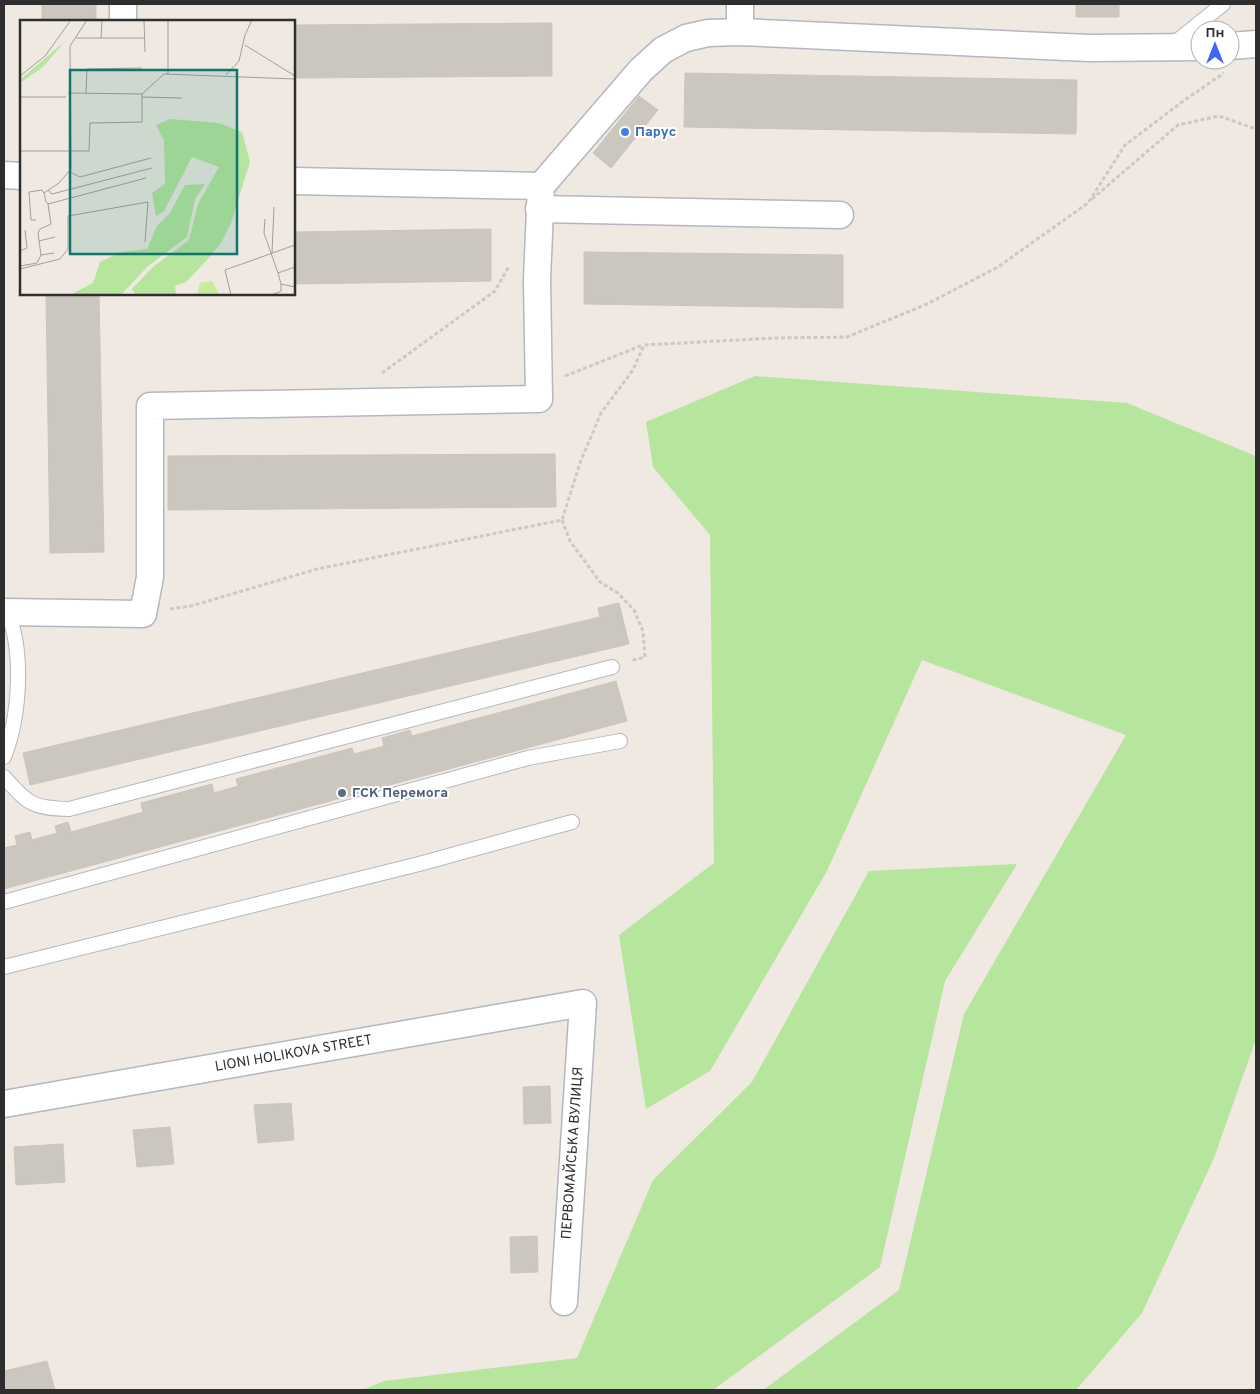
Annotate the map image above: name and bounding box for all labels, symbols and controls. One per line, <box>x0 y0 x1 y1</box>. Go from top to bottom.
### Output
inset map <box>20 20 295 295</box>
north arrow <box>1190 20 1240 70</box>
text: Пн <box>1206 25 1224 42</box>
place label: Парус <box>635 124 676 141</box>
marker: Парус <box>619 126 631 138</box>
place label: ГСК Перемога <box>352 785 448 802</box>
marker: ГСК Перемога <box>336 787 348 799</box>
street label: LIONI HOLIKOVA STREET <box>214 1031 374 1076</box>
street label: ПЕРВОМАЙСЬКА ВУЛИЦЯ <box>557 1066 588 1240</box>

